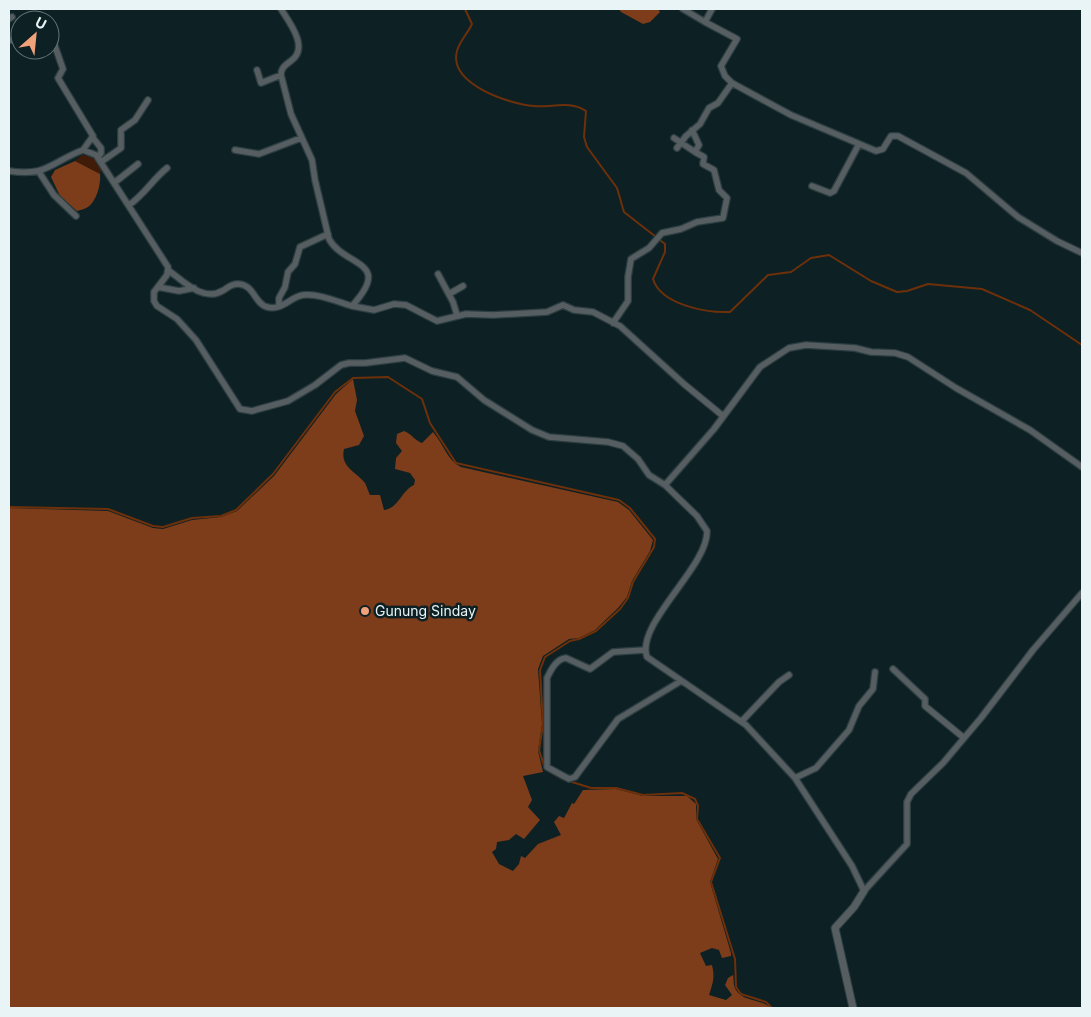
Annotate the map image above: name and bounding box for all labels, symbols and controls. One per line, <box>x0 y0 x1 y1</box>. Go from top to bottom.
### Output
north arrow <box>10 10 60 60</box>
text: U <box>33 13 50 33</box>
place label: Gunung Sinday <box>375 602 476 619</box>
marker: Gunung Sinday <box>359 605 371 617</box>

